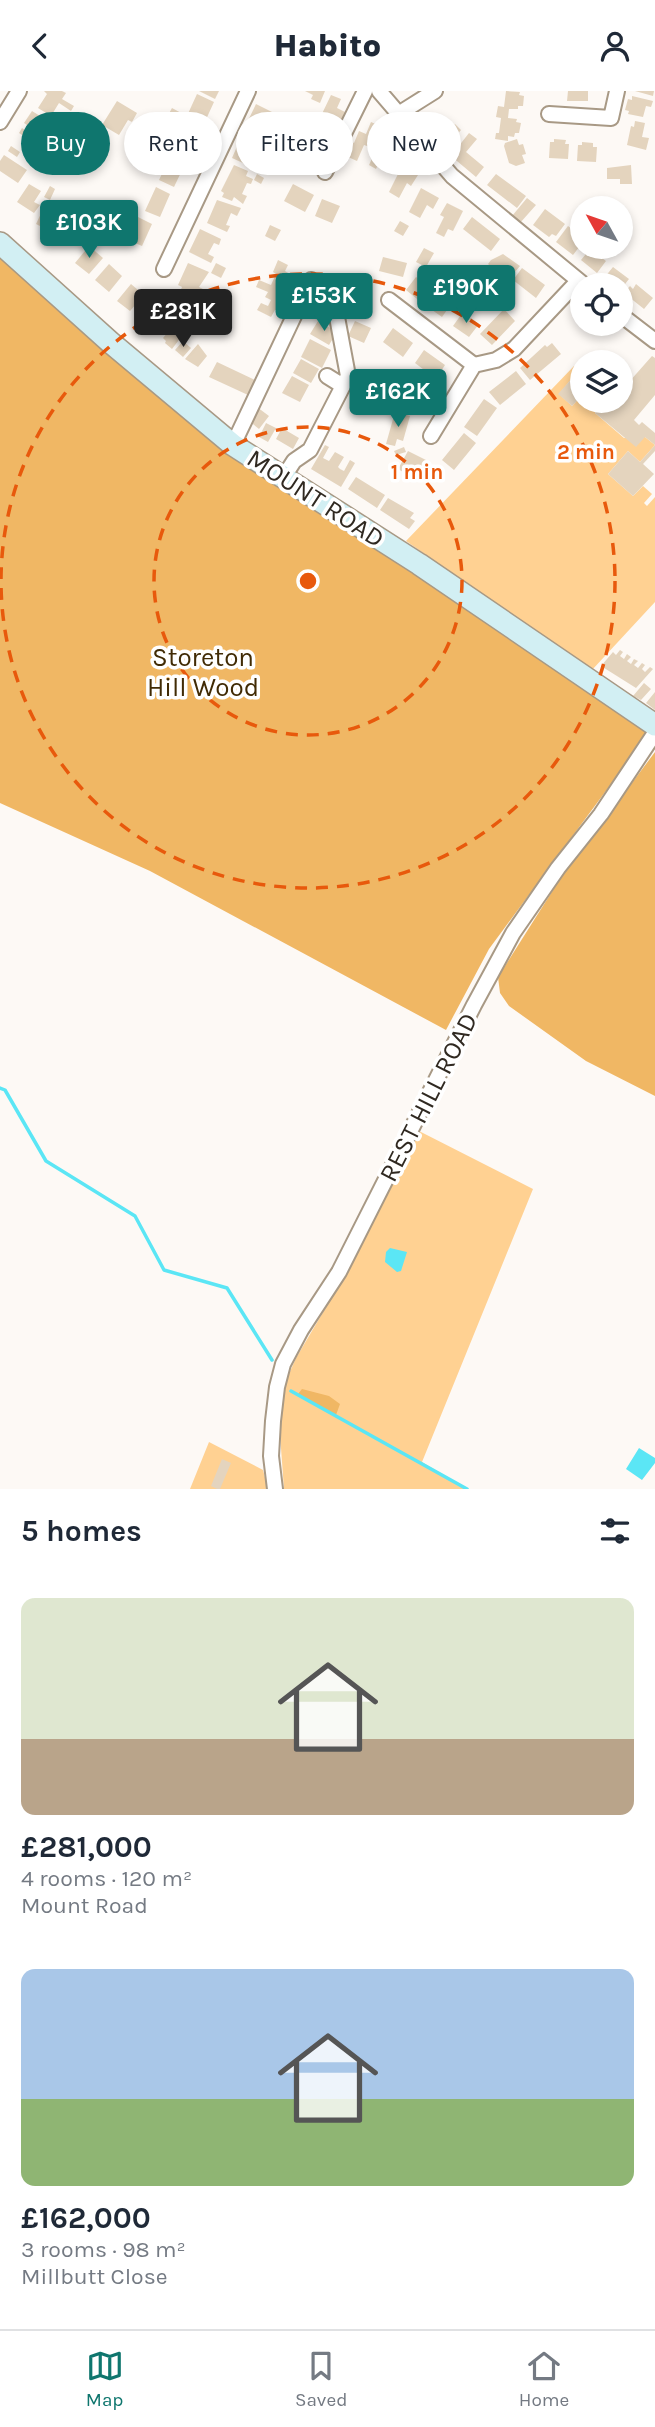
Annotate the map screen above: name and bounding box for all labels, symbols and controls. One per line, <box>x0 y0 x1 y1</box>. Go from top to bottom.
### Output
icon: back <box>21 27 59 65</box>
text: Habito <box>274 27 381 64</box>
icon: person <box>596 27 634 65</box>
chip: Buy <box>21 112 110 175</box>
chip: Rent <box>124 112 222 175</box>
chip: Filters <box>236 112 353 175</box>
chip: New <box>367 112 461 175</box>
north arrow <box>570 196 634 259</box>
map controls <box>570 196 633 413</box>
pin: £103K <box>40 201 138 260</box>
text: £103K <box>56 209 122 236</box>
pin: £190K <box>417 265 515 325</box>
pin: £153K <box>275 273 373 333</box>
button: locate <box>570 273 633 336</box>
text: £190K <box>433 274 499 301</box>
text: £153K <box>292 282 356 309</box>
pin: £281K <box>134 289 232 349</box>
text: £281K <box>150 298 216 325</box>
button: layers <box>570 350 633 413</box>
pin: £162K <box>349 369 447 429</box>
text: £162K <box>366 378 430 405</box>
text: 2 min <box>557 440 615 464</box>
street label: MOUNT ROAD <box>241 443 390 554</box>
text: 1 min <box>391 460 443 484</box>
centre of rings <box>296 569 320 593</box>
park label: Storeton Hill Wood <box>147 642 259 703</box>
street label: REST HILL ROAD <box>373 1008 484 1187</box>
icon: filters <box>596 1512 634 1550</box>
text: 5 homes <box>21 1513 142 1549</box>
icon: home <box>265 1644 391 1770</box>
text: £281,000 <box>21 1829 152 1865</box>
text: 4 rooms · 120 m² <box>21 1865 192 1892</box>
text: Mount Road <box>21 1892 148 1919</box>
icon: home <box>265 2015 391 2141</box>
text: £162,000 <box>21 2200 151 2236</box>
text: 3 rooms · 98 m² <box>21 2236 186 2263</box>
text: Millbutt Close <box>21 2263 168 2290</box>
tab: Map <box>86 2347 124 2411</box>
tab: Saved <box>295 2347 347 2411</box>
tab: Home <box>519 2347 569 2411</box>

